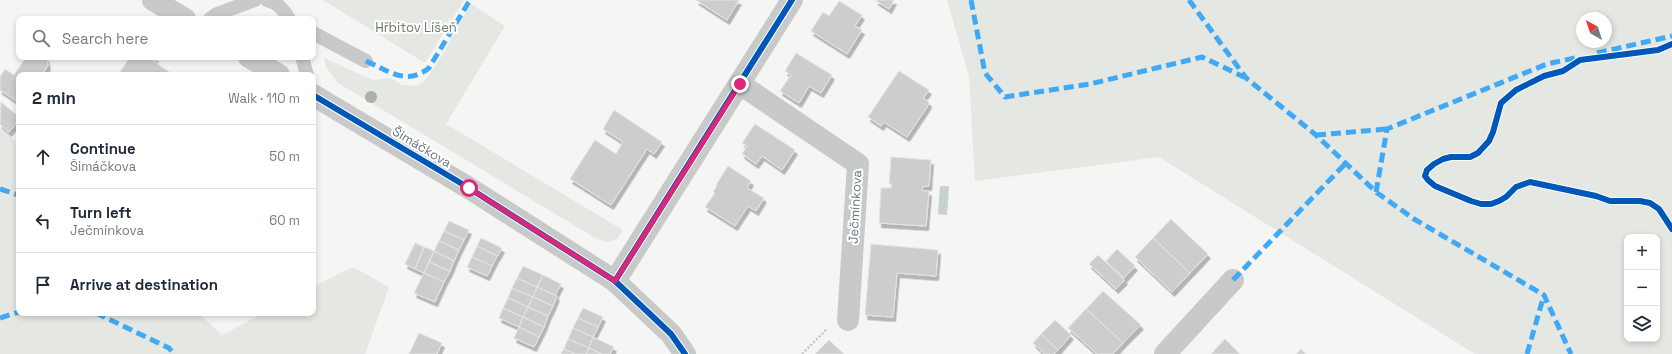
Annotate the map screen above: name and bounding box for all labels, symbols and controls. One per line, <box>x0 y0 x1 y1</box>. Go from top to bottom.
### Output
north arrow <box>1576 12 1612 48</box>
search box <box>16 16 316 60</box>
park label: Hřbitov Líšeň <box>375 19 457 36</box>
icon: search <box>30 27 52 49</box>
text: Search here <box>62 29 148 48</box>
route end <box>731 75 749 93</box>
text: 2 min <box>32 87 76 109</box>
text: Walk · 110 m <box>228 90 300 107</box>
street label: Šimáčkova <box>389 123 455 172</box>
text: Continue <box>70 139 136 158</box>
icon: ahead <box>32 146 54 168</box>
text: 50 m <box>269 148 300 165</box>
text: Šimáčkova <box>70 158 136 175</box>
street label: Ječmínkova <box>845 169 865 244</box>
route start <box>460 179 478 197</box>
text: Turn left <box>70 203 132 222</box>
icon: left <box>32 210 54 232</box>
text: 60 m <box>269 212 300 229</box>
text: Ječmínkova <box>70 222 144 239</box>
map controls <box>1624 234 1660 342</box>
button: + <box>1624 234 1660 270</box>
button: − <box>1624 270 1660 306</box>
icon: arrive <box>32 274 54 296</box>
text: Arrive at destination <box>70 275 218 294</box>
button: layers <box>1624 306 1660 342</box>

